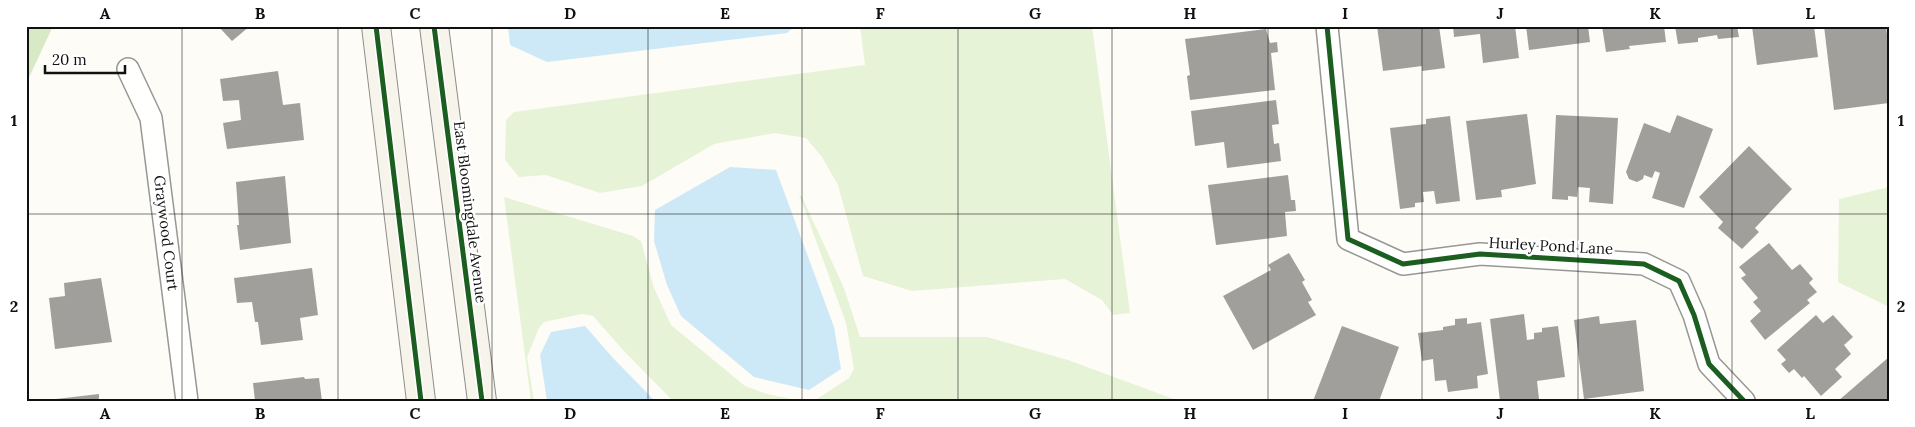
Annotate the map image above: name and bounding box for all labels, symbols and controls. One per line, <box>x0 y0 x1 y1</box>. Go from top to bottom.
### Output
text: A <box>100 3 111 23</box>
text: B <box>255 3 266 23</box>
text: C <box>409 3 421 23</box>
text: D <box>564 3 576 23</box>
text: E <box>720 3 730 23</box>
text: F <box>875 3 885 23</box>
text: G <box>1029 3 1041 23</box>
text: H <box>1184 3 1197 23</box>
text: I <box>1342 3 1348 23</box>
text: J <box>1496 3 1504 23</box>
text: K <box>1649 3 1661 23</box>
text: L <box>1805 3 1815 23</box>
scale bar <box>45 42 125 74</box>
text: 20 m <box>52 50 87 69</box>
text: 1 <box>11 110 17 130</box>
text: 1 <box>1898 110 1904 130</box>
street label: East Bloomingdale Avenue <box>450 120 491 304</box>
street label: Graywood Court <box>150 174 183 292</box>
street label: Hurley Pond Lane <box>1488 233 1614 258</box>
text: 2 <box>10 296 18 316</box>
text: 2 <box>1897 296 1905 316</box>
text: A <box>100 403 111 423</box>
text: B <box>255 403 266 423</box>
text: C <box>409 403 421 423</box>
text: D <box>564 403 576 423</box>
text: E <box>720 403 730 423</box>
text: F <box>875 403 885 423</box>
text: G <box>1029 403 1041 423</box>
text: H <box>1184 403 1197 423</box>
text: I <box>1342 403 1348 423</box>
text: J <box>1496 403 1504 423</box>
text: K <box>1649 403 1661 423</box>
text: L <box>1805 403 1815 423</box>

